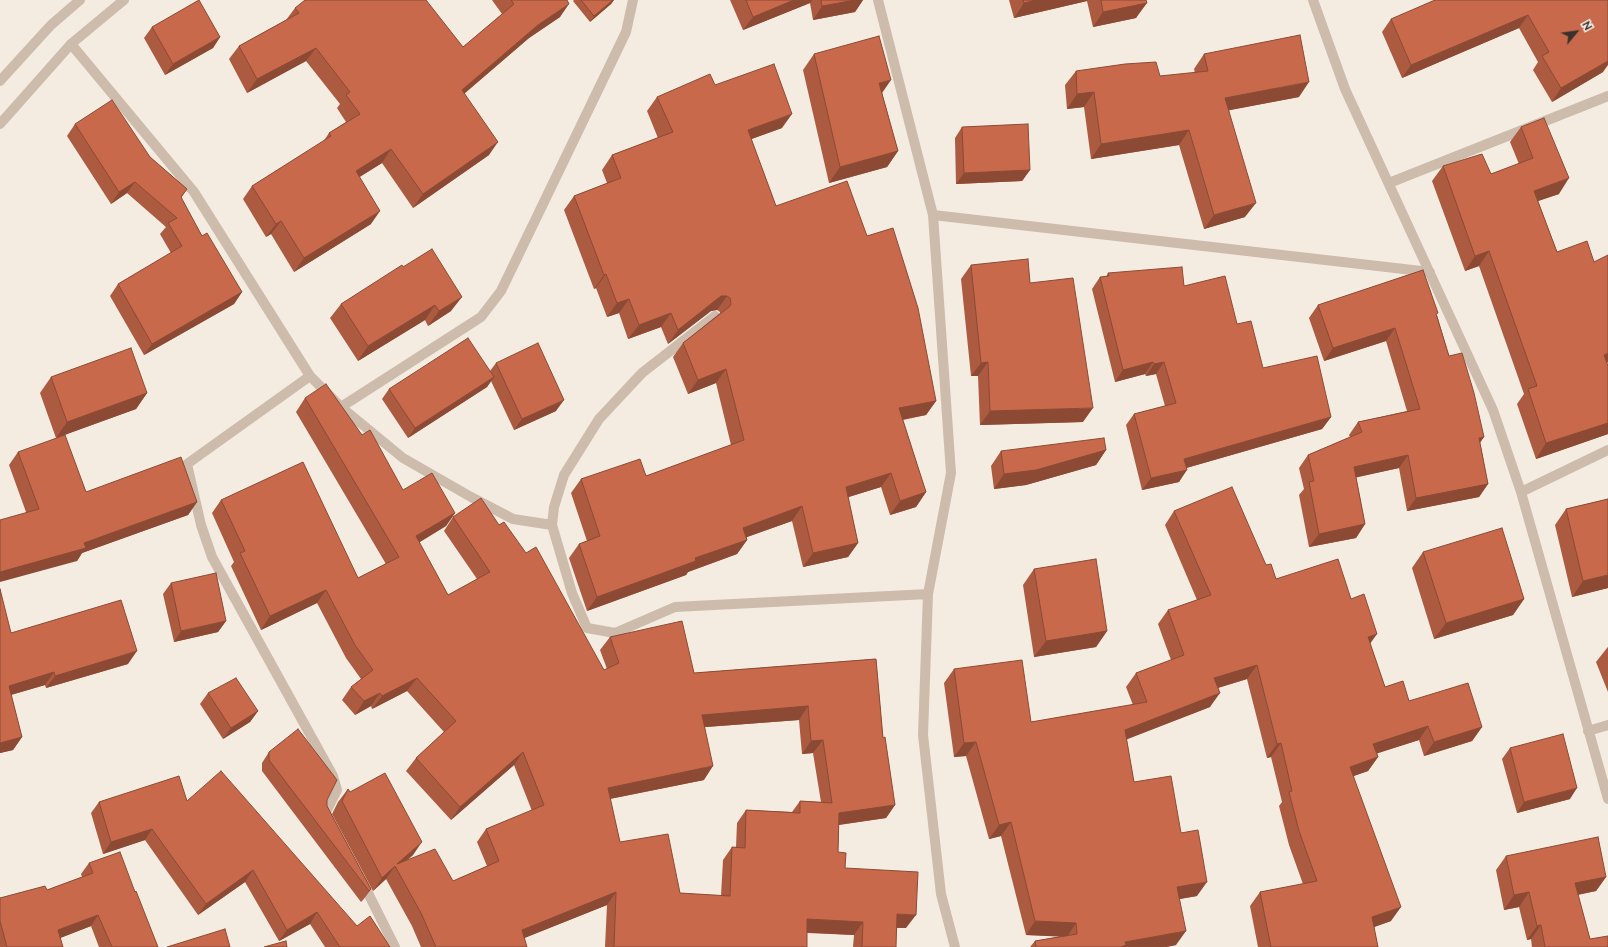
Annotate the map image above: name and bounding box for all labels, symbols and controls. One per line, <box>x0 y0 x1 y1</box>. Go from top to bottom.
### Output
north arrow <box>1556 12 1596 52</box>
text: N <box>1579 19 1595 33</box>

